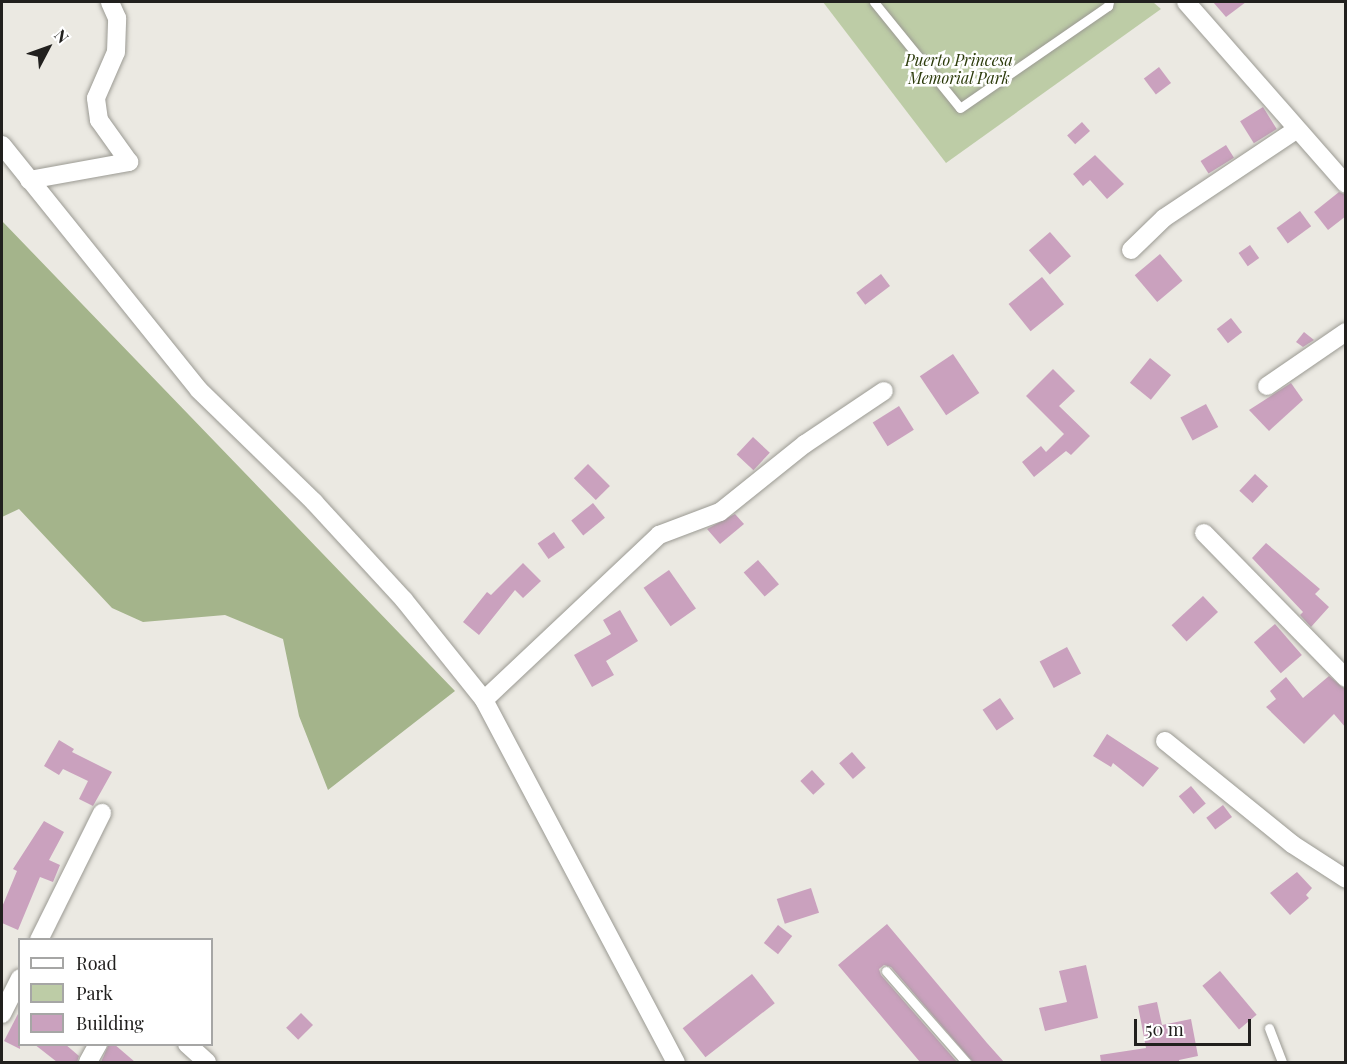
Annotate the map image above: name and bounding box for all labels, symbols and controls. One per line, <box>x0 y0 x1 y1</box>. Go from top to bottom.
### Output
north arrow <box>18 18 78 78</box>
text: N <box>50 25 74 47</box>
park label: Puerto Princesa Memorial Park <box>905 50 1013 88</box>
legend <box>18 938 213 1046</box>
text: Road <box>76 951 117 975</box>
text: Park <box>76 981 113 1005</box>
scale bar <box>1137 1007 1254 1045</box>
text: Building <box>76 1011 144 1035</box>
text: 50 m <box>1145 1017 1184 1041</box>

